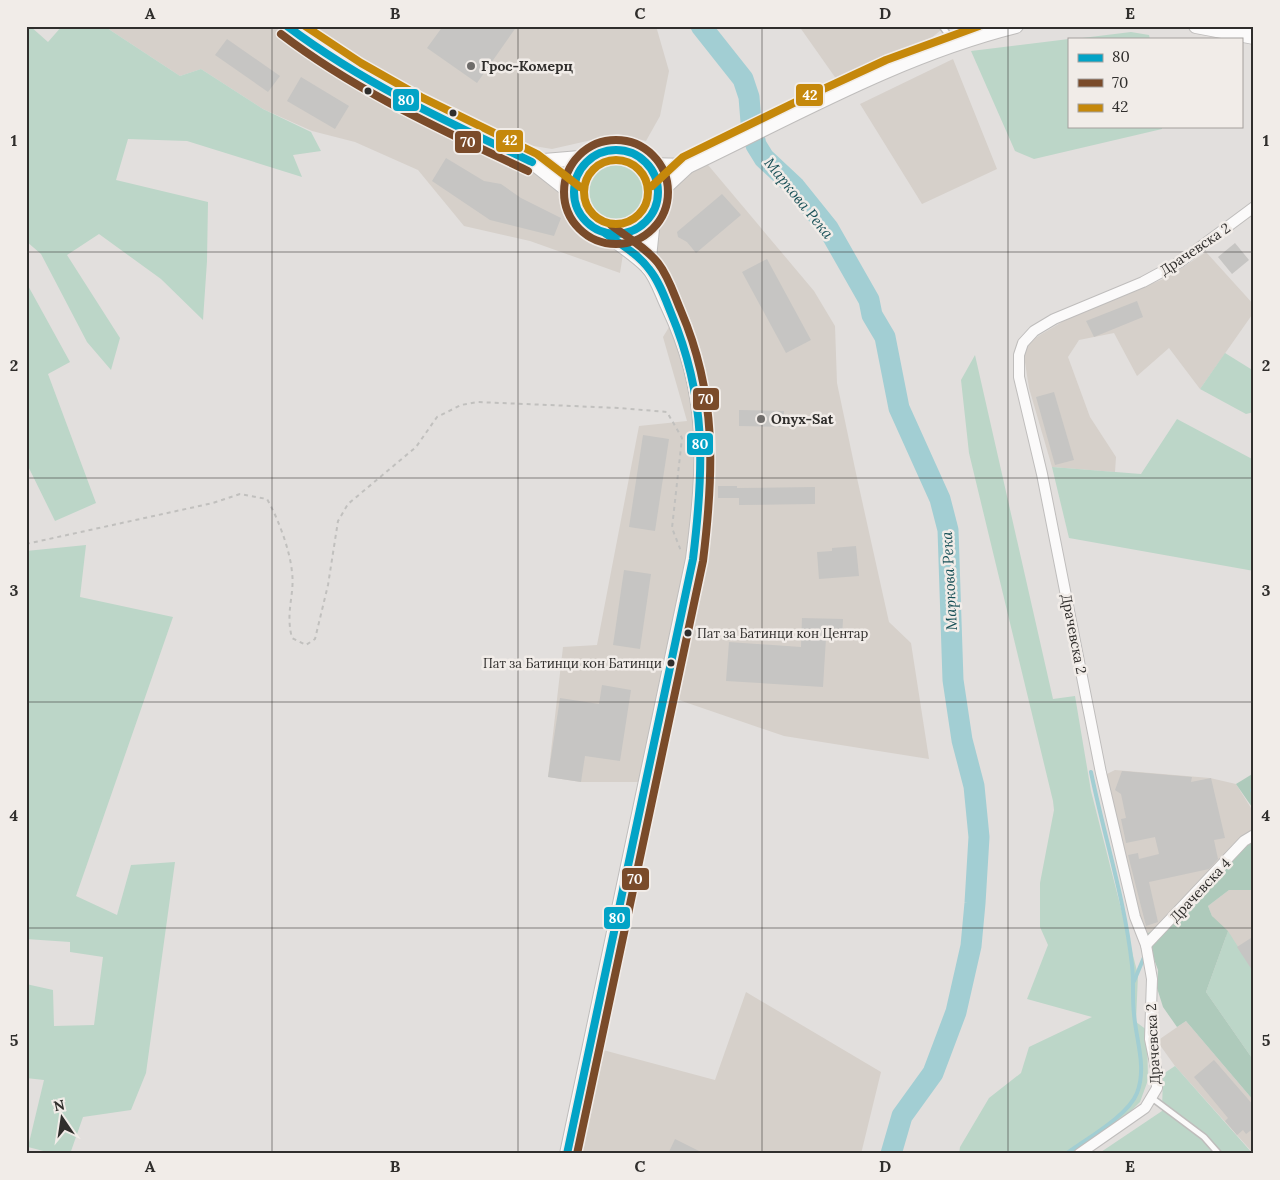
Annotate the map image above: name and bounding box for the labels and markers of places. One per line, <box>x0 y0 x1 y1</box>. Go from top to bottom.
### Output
place label: Грос-Комерц <box>481 57 574 75</box>
marker: Грос-Комерц <box>465 60 477 72</box>
unlabelled marker <box>363 86 373 96</box>
unlabelled marker <box>448 108 458 118</box>
place label: Onyx-Sat <box>771 410 834 428</box>
marker: Onyx-Sat <box>755 413 767 425</box>
place label: Пат за Батинци кон Центар <box>697 625 868 642</box>
marker: Пат за Батинци кон Центар <box>683 628 693 638</box>
place label: Пат за Батинци кон Батинци <box>483 655 662 672</box>
marker: Пат за Батинци кон Батинци <box>666 658 676 668</box>

